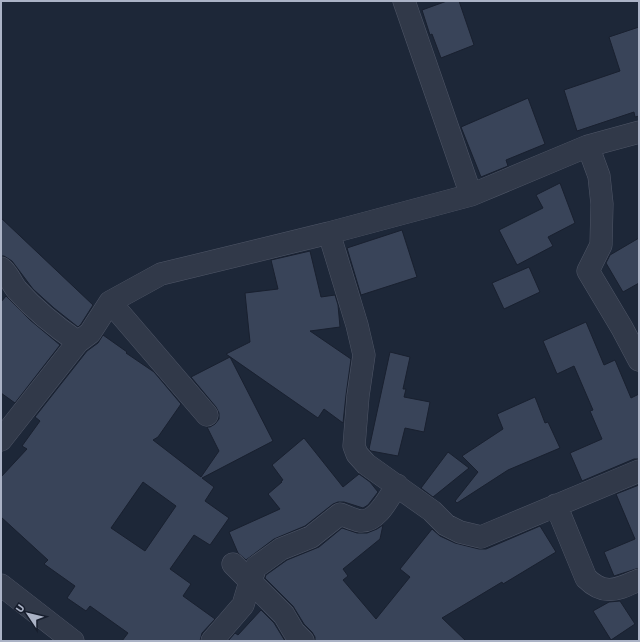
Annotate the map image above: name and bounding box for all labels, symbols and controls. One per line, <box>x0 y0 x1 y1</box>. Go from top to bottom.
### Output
north arrow <box>8 594 48 634</box>
text: U <box>12 601 28 616</box>

